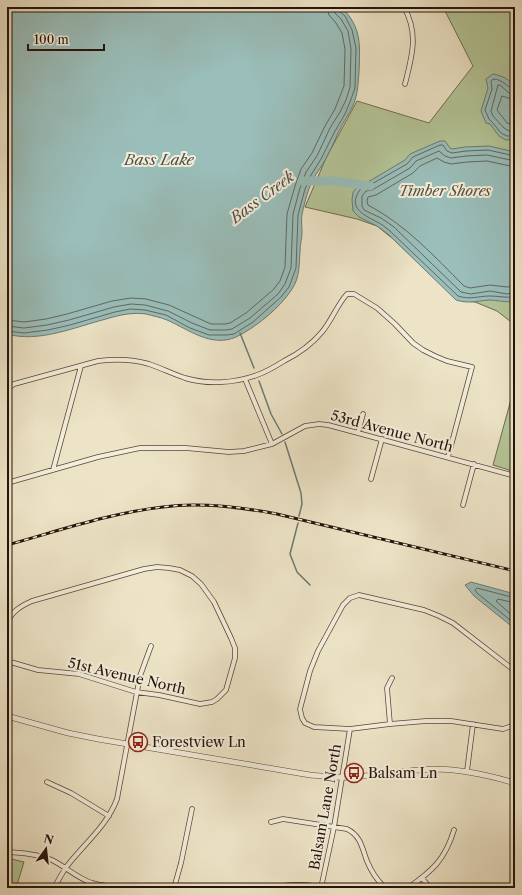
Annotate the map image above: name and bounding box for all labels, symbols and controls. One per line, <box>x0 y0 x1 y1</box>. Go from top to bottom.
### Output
scale bar <box>28 26 104 52</box>
text: 100 m <box>34 32 69 47</box>
water label: Bass Lake <box>123 150 195 169</box>
water label: Bass Creek <box>225 167 298 228</box>
park label: Timber Shores <box>399 182 492 200</box>
street label: 53rd Avenue North <box>329 406 455 456</box>
street label: 51st Avenue North <box>66 654 188 698</box>
bus stop icon: Forestview Ln <box>127 731 149 753</box>
place label: Forestview Ln <box>152 733 246 751</box>
street label: Balsam Lane North <box>305 742 345 872</box>
bus stop icon: Balsam Ln <box>343 762 365 784</box>
place label: Balsam Ln <box>368 764 438 782</box>
north arrow <box>26 829 66 869</box>
text: N <box>42 831 55 847</box>

